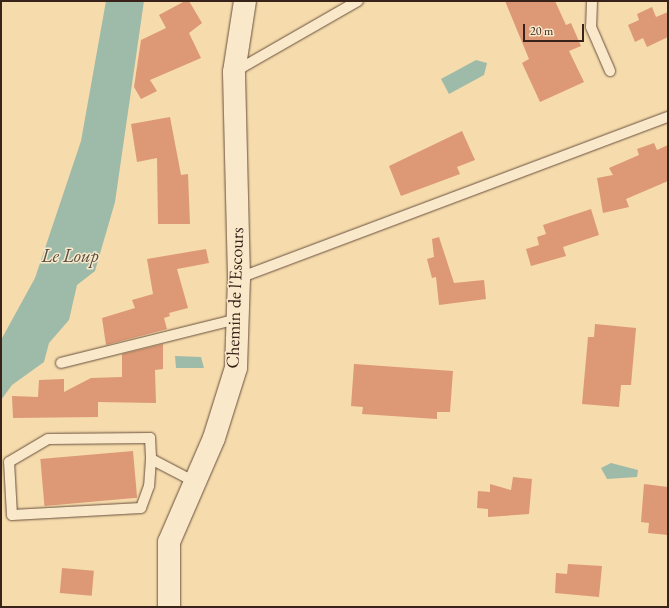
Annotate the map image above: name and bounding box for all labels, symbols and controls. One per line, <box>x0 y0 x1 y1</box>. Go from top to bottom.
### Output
scale bar <box>525 16 586 42</box>
text: 20 m <box>530 23 553 39</box>
street label: Chemin de l'Escours <box>222 227 248 369</box>
water label: Le Loup <box>41 245 99 267</box>

